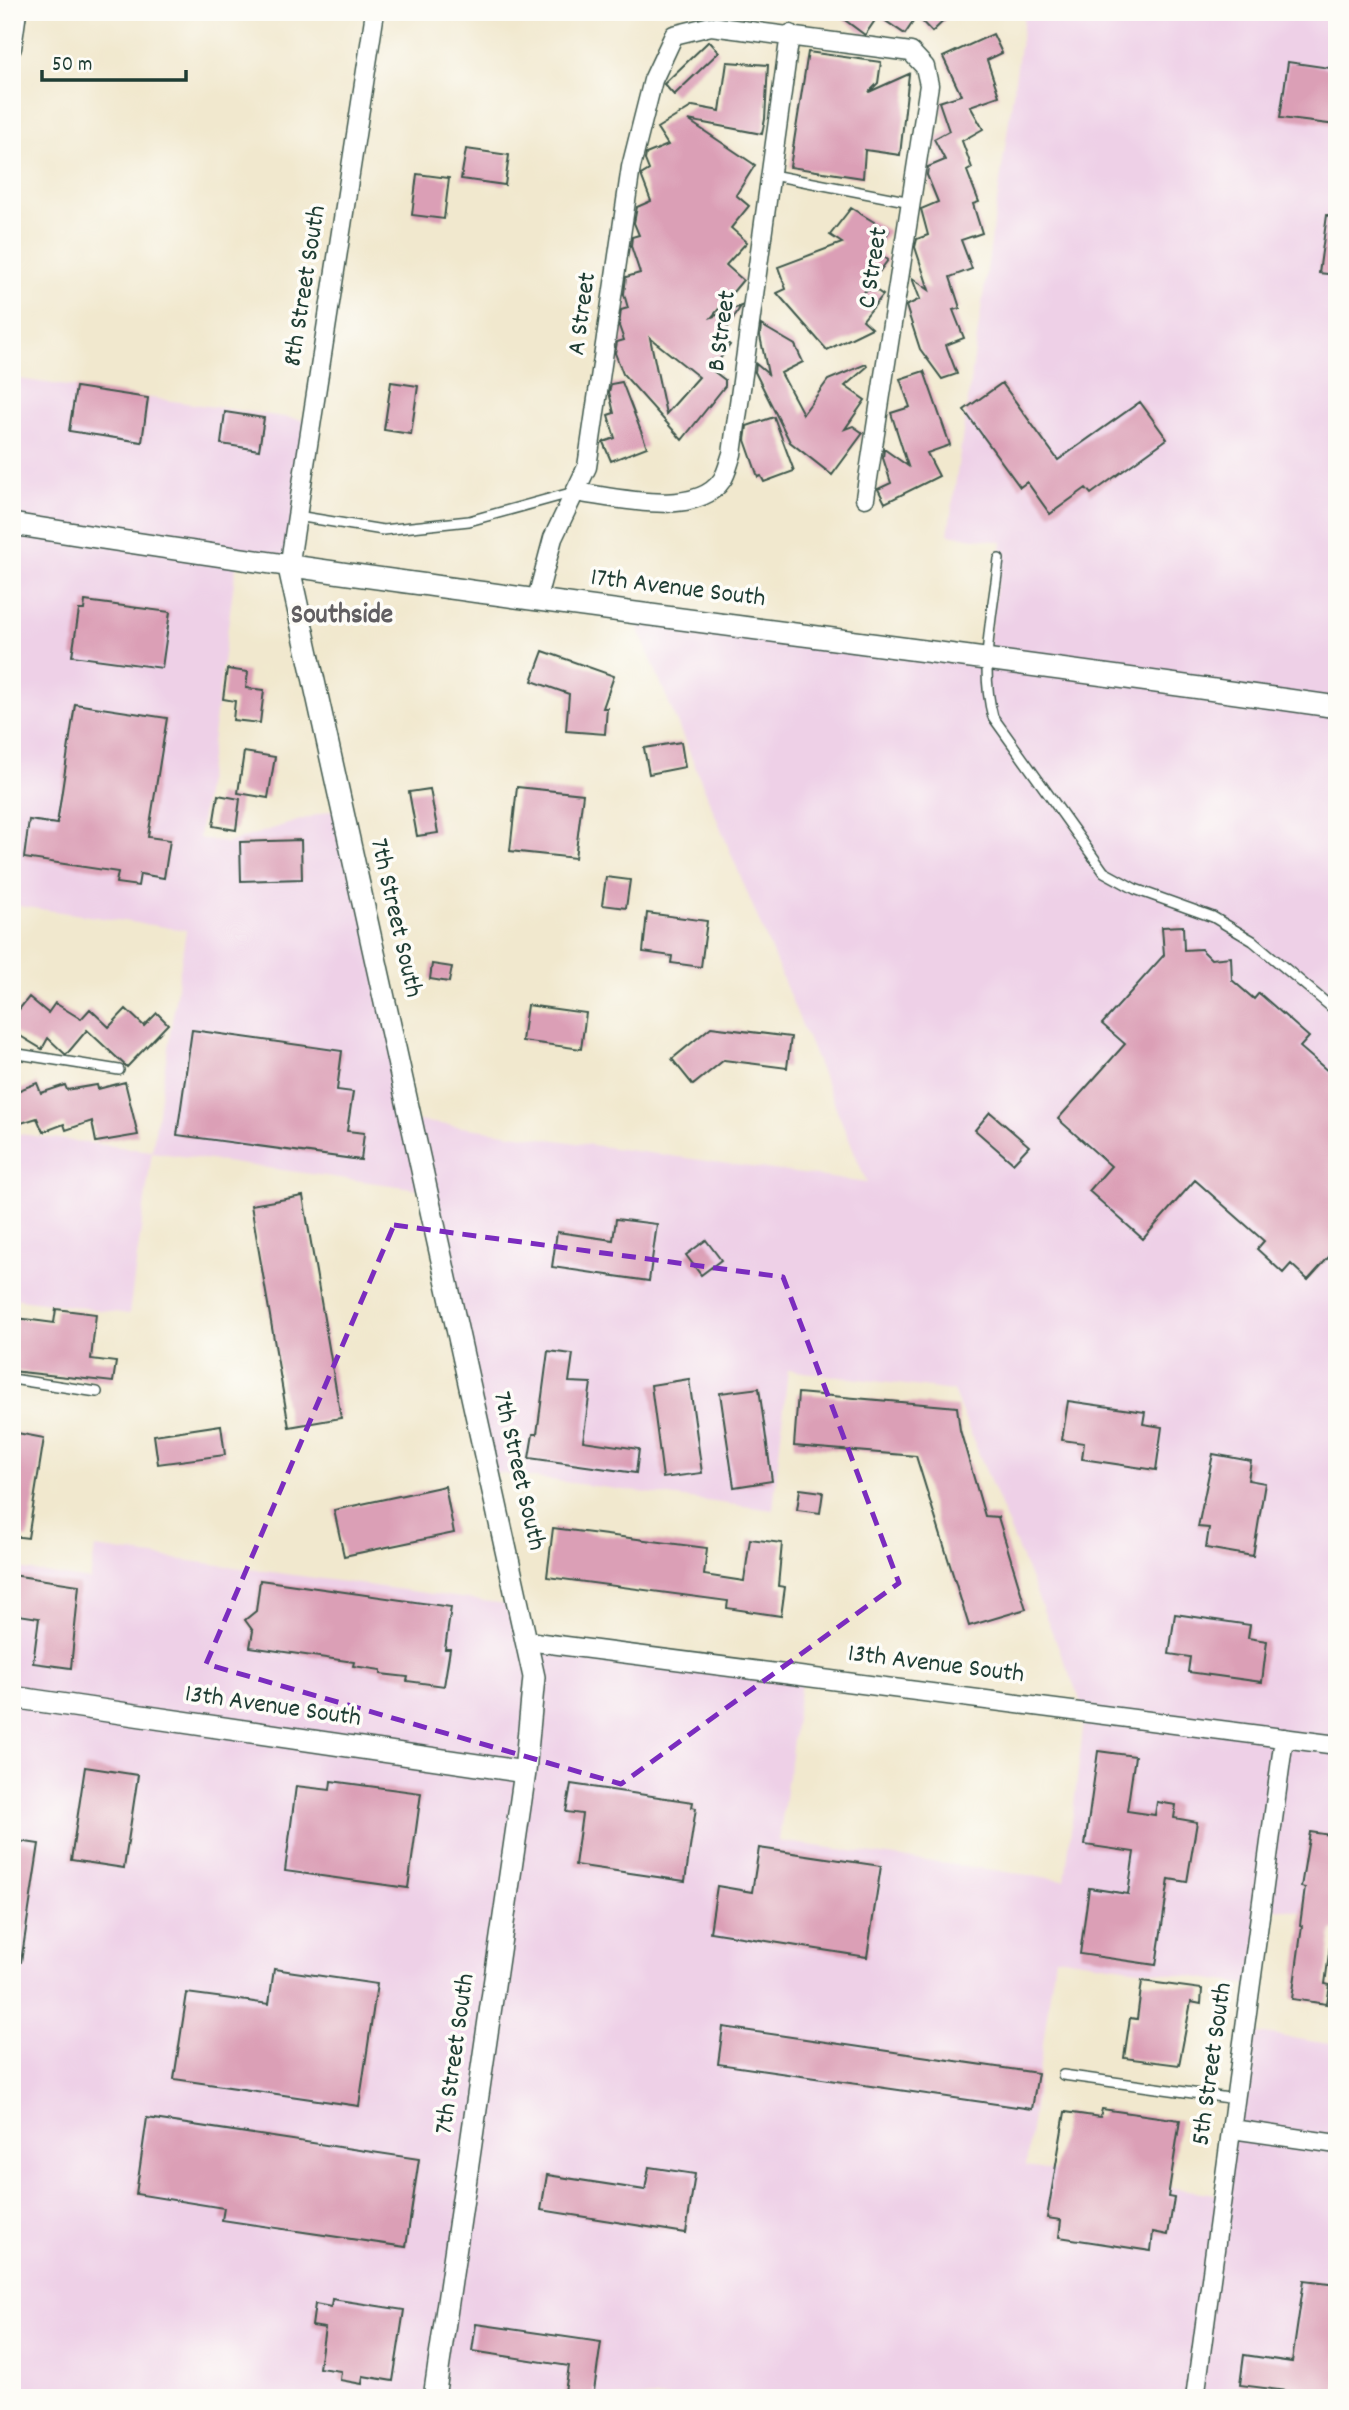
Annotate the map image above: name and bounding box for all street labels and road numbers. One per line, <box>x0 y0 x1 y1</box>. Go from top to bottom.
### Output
street label: 8th Street South <box>275 203 337 369</box>
street label: C Street <box>849 224 899 311</box>
street label: A Street <box>559 270 607 358</box>
street label: B Street <box>699 288 747 374</box>
street label: 17th Avenue South <box>588 560 768 618</box>
street label: 7th Street South <box>359 835 431 1001</box>
street label: 7th Street South <box>482 1388 554 1554</box>
street label: 13th Avenue South <box>846 1636 1026 1694</box>
street label: 13th Avenue South <box>183 1676 363 1738</box>
street label: 7th Street South <box>426 1971 486 2137</box>
street label: 5th Street South <box>1183 1980 1243 2148</box>

